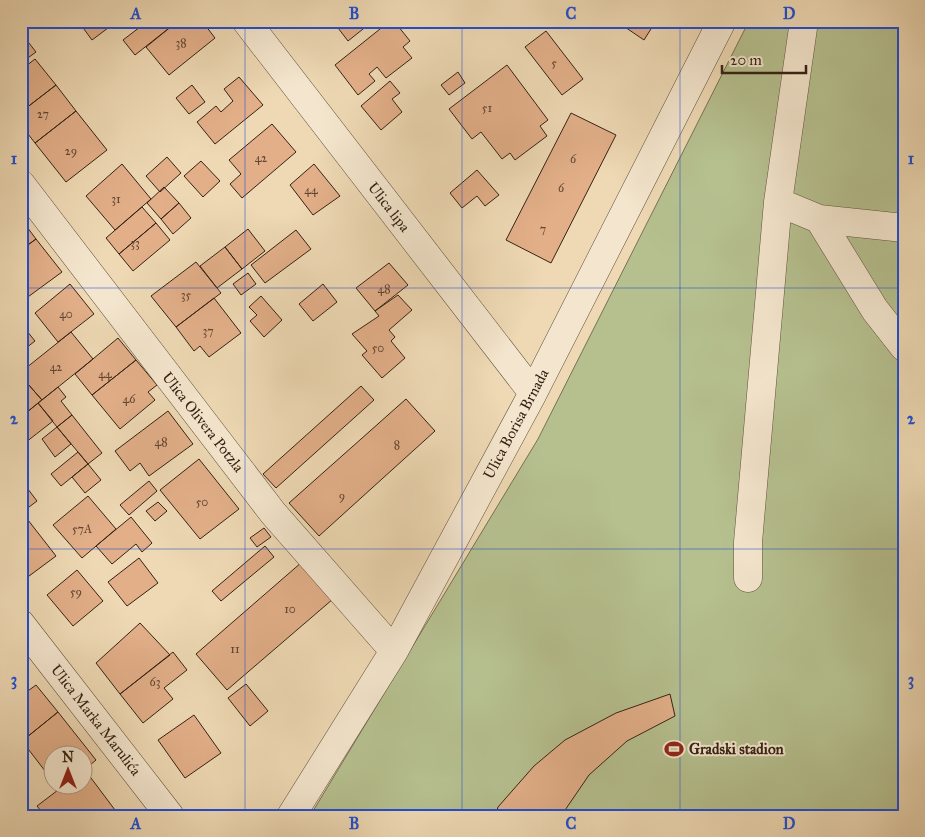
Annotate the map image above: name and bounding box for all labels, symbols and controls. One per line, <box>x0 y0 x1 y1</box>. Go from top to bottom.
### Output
text: A <box>130 4 142 23</box>
text: B <box>349 4 359 23</box>
text: C <box>566 4 577 23</box>
text: D <box>783 4 796 23</box>
house number: 38 <box>175 36 187 50</box>
scale bar <box>722 42 806 74</box>
text: 20 m <box>730 51 762 69</box>
house number: 5 <box>551 56 557 70</box>
house number: 51 <box>482 101 492 115</box>
house number: 27 <box>37 107 49 121</box>
house number: 29 <box>65 144 77 158</box>
text: 1 <box>11 149 18 168</box>
text: 1 <box>908 149 915 168</box>
house number: 42 <box>255 151 267 165</box>
house number: 6 <box>570 152 577 166</box>
street label: Ulica lipa <box>364 179 414 236</box>
house number: 6 <box>558 181 565 195</box>
house number: 44 <box>304 183 318 197</box>
house number: 31 <box>111 192 121 206</box>
house number: 7 <box>540 222 546 236</box>
house number: 33 <box>130 236 140 250</box>
house number: 48 <box>377 282 391 296</box>
house number: 35 <box>181 288 192 302</box>
house number: 40 <box>59 307 73 321</box>
house number: 37 <box>202 324 214 338</box>
house number: 50 <box>372 341 384 355</box>
house number: 42 <box>50 360 62 374</box>
street label: Ulica Borisa Brnada <box>479 365 553 482</box>
house number: 44 <box>98 367 112 381</box>
street label: Ulica Olivera Potzla <box>158 368 248 476</box>
house number: 46 <box>123 392 136 406</box>
text: 2 <box>10 409 19 428</box>
text: 2 <box>907 409 916 428</box>
house number: 48 <box>154 435 168 449</box>
house number: 8 <box>394 438 400 452</box>
house number: 9 <box>339 489 345 503</box>
house number: 50 <box>196 495 208 509</box>
house number: 57A <box>72 522 92 536</box>
house number: 59 <box>70 585 82 599</box>
house number: 10 <box>284 602 296 616</box>
house number: 11 <box>230 642 240 656</box>
street label: Ulica Marka Marulića <box>47 661 145 780</box>
text: 3 <box>11 670 17 690</box>
text: 3 <box>908 670 914 690</box>
house number: 63 <box>150 675 161 689</box>
sports icon: Gradski stadion <box>663 738 685 760</box>
place label: Gradski stadion <box>689 740 785 758</box>
north arrow <box>42 744 92 794</box>
text: N <box>62 749 74 766</box>
text: A <box>130 814 142 833</box>
text: B <box>349 814 359 833</box>
text: C <box>566 814 577 833</box>
text: D <box>783 814 796 833</box>

